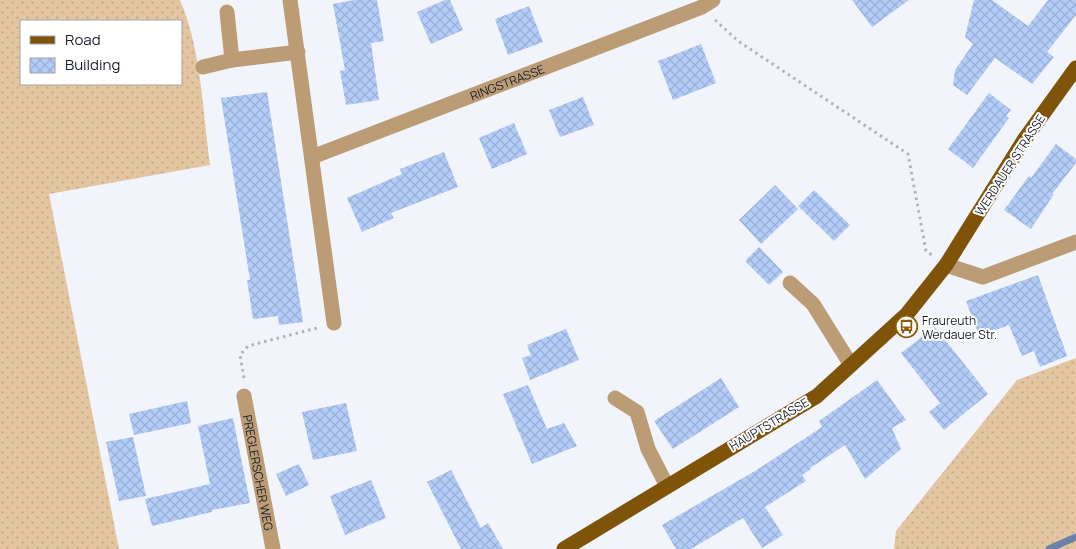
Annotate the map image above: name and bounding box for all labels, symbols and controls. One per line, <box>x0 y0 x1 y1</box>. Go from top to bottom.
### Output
legend <box>20 20 182 85</box>
text: Road <box>65 29 101 50</box>
text: Building <box>65 54 120 75</box>
street label: RINGSTRASSE <box>467 60 547 104</box>
street label: WERDAUER STRASSE <box>971 111 1049 219</box>
place label: Fraureuth Werdauer Str. <box>922 312 997 343</box>
bus stop icon: Fraureuth Werdauer Str. <box>894 315 918 339</box>
street label: HAUPTSTRASSE <box>726 394 812 454</box>
street label: PREGLERSCHER WEG <box>239 413 278 533</box>

